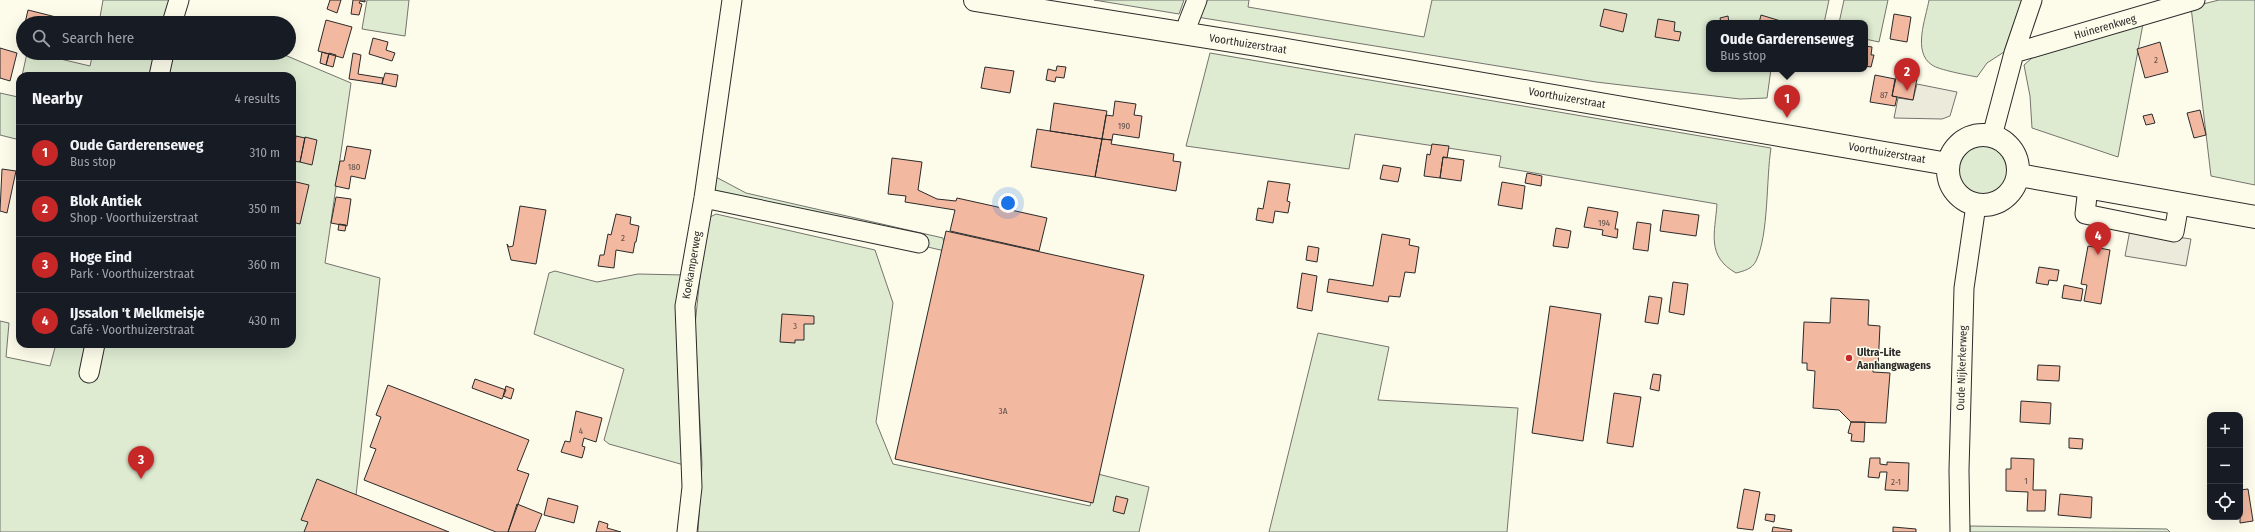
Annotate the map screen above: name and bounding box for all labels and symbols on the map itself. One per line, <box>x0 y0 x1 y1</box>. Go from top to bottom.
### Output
street label: Huinerenkweg <box>2072 12 2138 42</box>
street label: Voorthuizerstraat <box>1208 31 1288 57</box>
house number: 2 <box>2154 55 2158 65</box>
pin: 2 <box>1894 58 1920 91</box>
street label: Voorthuizerstraat <box>1527 85 1607 111</box>
pin: 1 <box>1774 85 1800 118</box>
house number: 87 <box>1880 90 1888 100</box>
house number: 190 <box>1118 121 1131 131</box>
street label: Voorthuizerstraat <box>1847 140 1927 166</box>
house number: 180 <box>348 162 361 172</box>
your location <box>998 193 1018 213</box>
house number: 194 <box>1598 218 1611 228</box>
pin: 4 <box>2085 222 2111 255</box>
street label: Koekamperweg <box>680 229 705 300</box>
house number: 2 <box>621 233 625 243</box>
house number: 3 <box>793 321 797 331</box>
street label: Oude Nijkerkerweg <box>1954 324 1970 411</box>
place label: Ultra-Lite Aanhangwagens <box>1856 346 1931 372</box>
marker: Ultra-Lite Aanhangwagens <box>1844 353 1854 363</box>
house number: 3A <box>999 406 1008 416</box>
house number: 4 <box>579 426 584 436</box>
pin: 3 <box>128 446 154 479</box>
house number: 1 <box>2024 476 2028 486</box>
house number: 2-1 <box>1891 477 1901 487</box>

